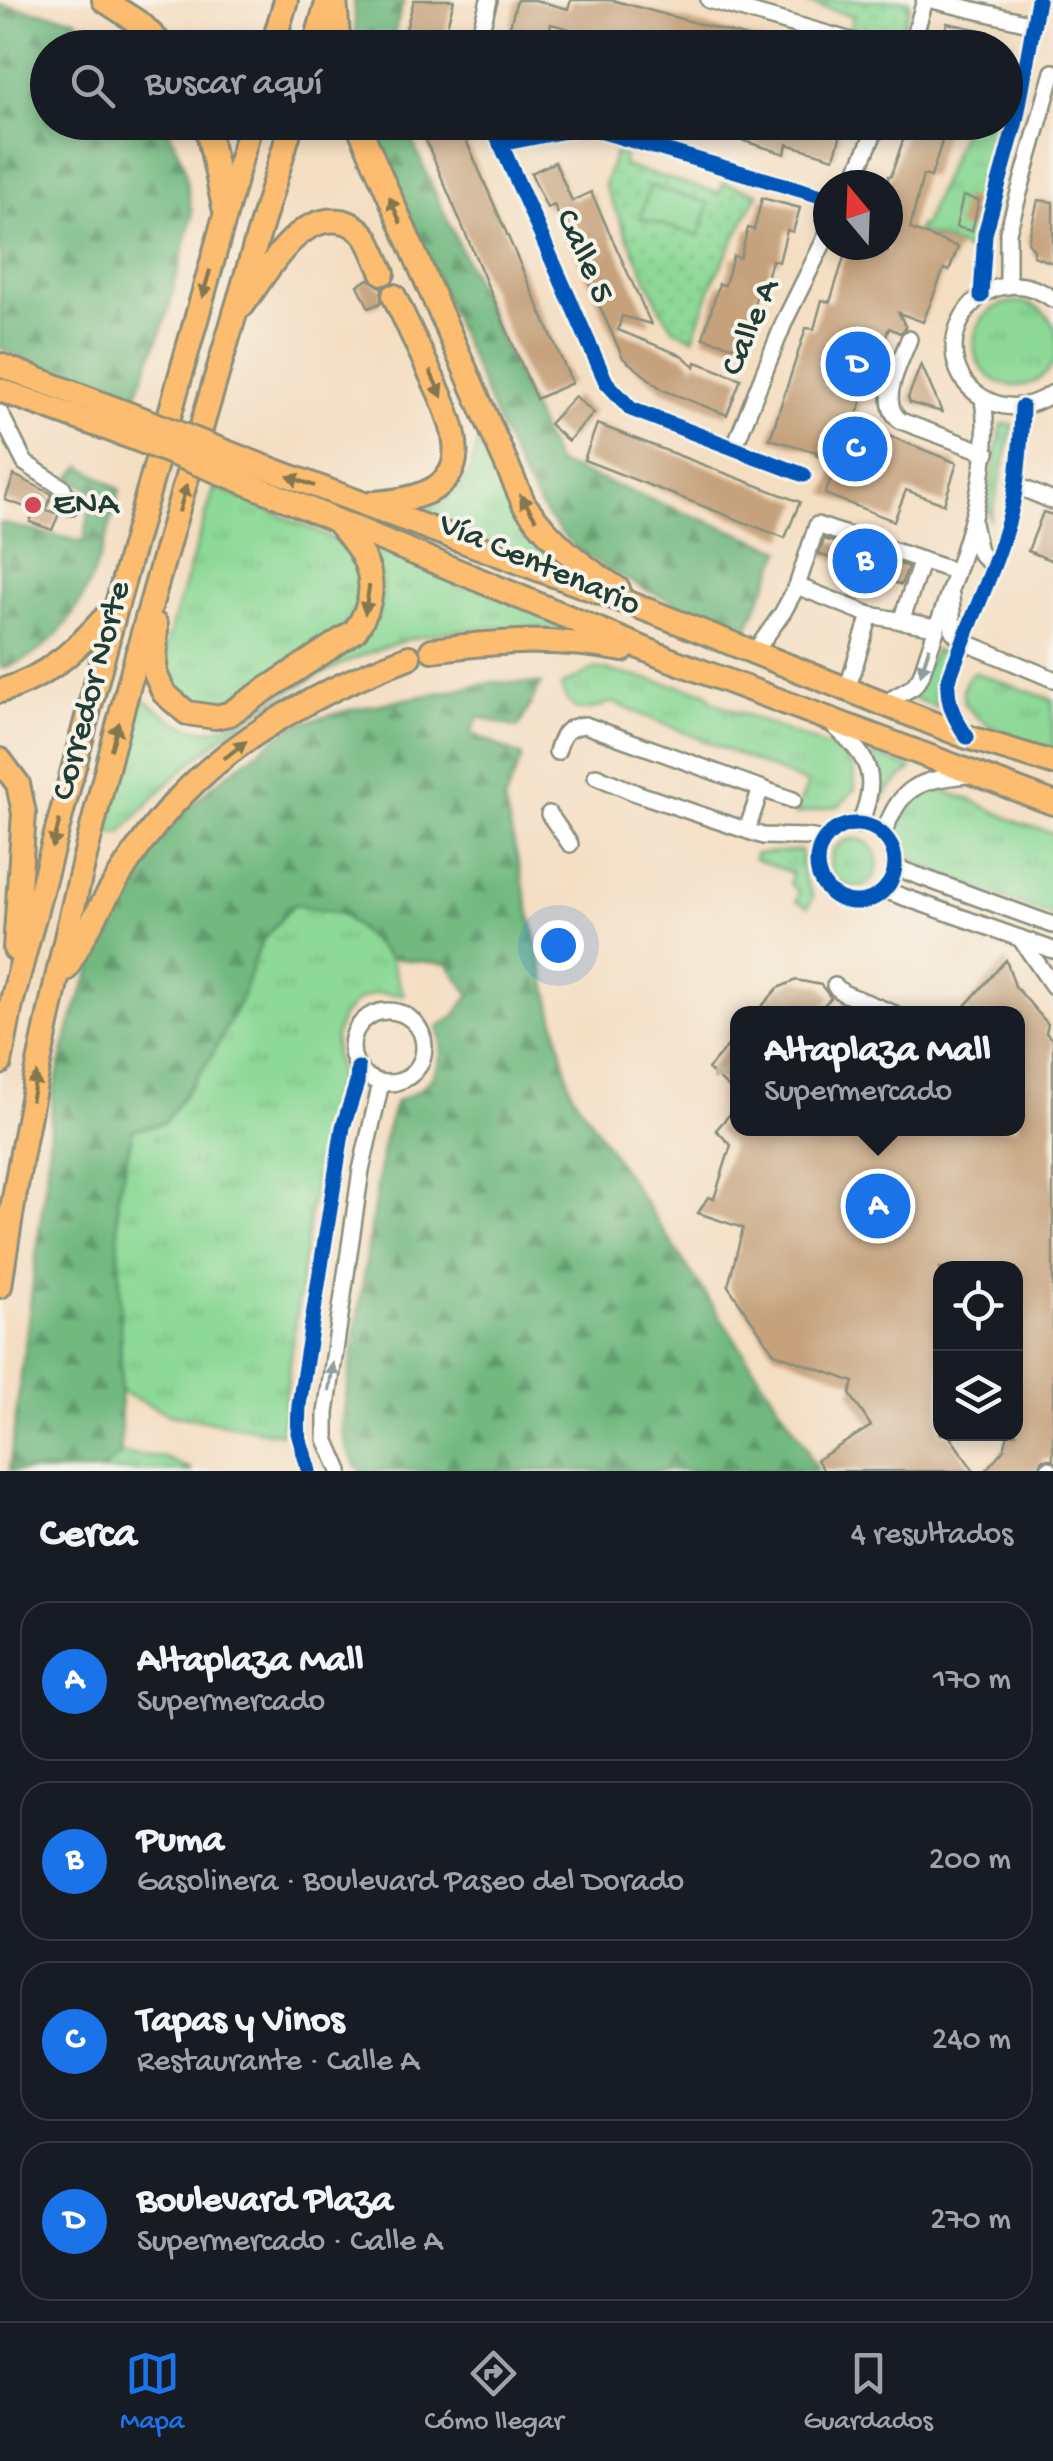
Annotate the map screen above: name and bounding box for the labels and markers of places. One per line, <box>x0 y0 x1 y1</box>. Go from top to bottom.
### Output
pin: D <box>826 326 890 402</box>
pin: C <box>822 412 888 486</box>
place label: ENA <box>53 485 121 526</box>
marker: ENA <box>22 494 44 516</box>
pin: B <box>832 524 898 598</box>
pin: A <box>846 1168 910 1244</box>

